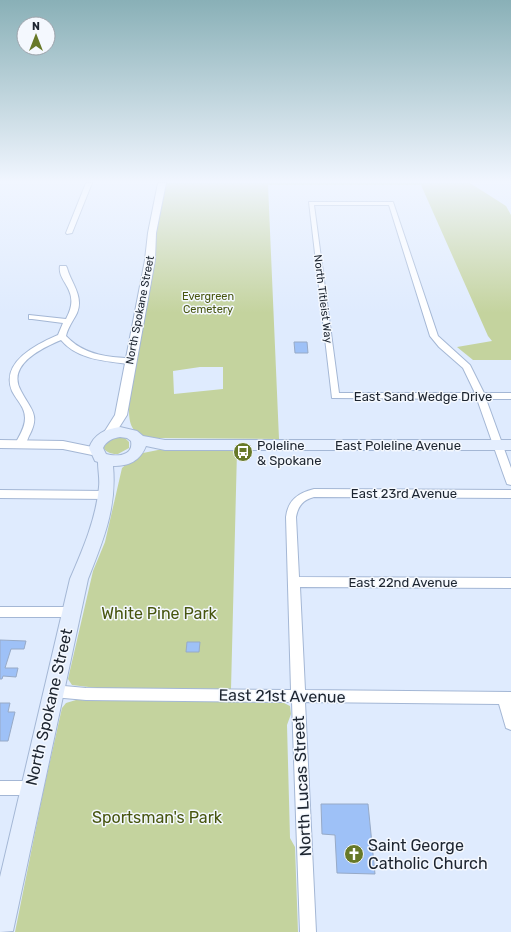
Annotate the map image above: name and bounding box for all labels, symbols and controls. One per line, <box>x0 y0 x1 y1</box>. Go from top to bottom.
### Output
north arrow <box>16 16 56 56</box>
text: N <box>32 20 40 33</box>
street label: North Spokane Street <box>123 254 157 365</box>
street label: North Titleist Way <box>311 254 335 344</box>
park label: Evergreen Cemetery <box>182 290 234 316</box>
street label: East Sand Wedge Drive <box>354 389 492 405</box>
place label: Poleline & Spokane <box>257 438 321 468</box>
street label: East Poleline Avenue <box>335 438 461 453</box>
bus stop icon: Poleline & Spokane <box>232 441 254 463</box>
street label: East 23rd Avenue <box>351 486 457 501</box>
street label: East 22nd Avenue <box>348 575 458 590</box>
park label: White Pine Park <box>101 604 218 623</box>
street label: North Spokane Street <box>22 627 76 787</box>
street label: East 21st Avenue <box>218 685 346 707</box>
street label: North Lucas Street <box>289 715 315 857</box>
park label: Sportsman's Park <box>92 808 223 827</box>
place label: Saint George Catholic Church <box>368 836 488 873</box>
church icon: Saint George Catholic Church <box>343 843 365 865</box>

